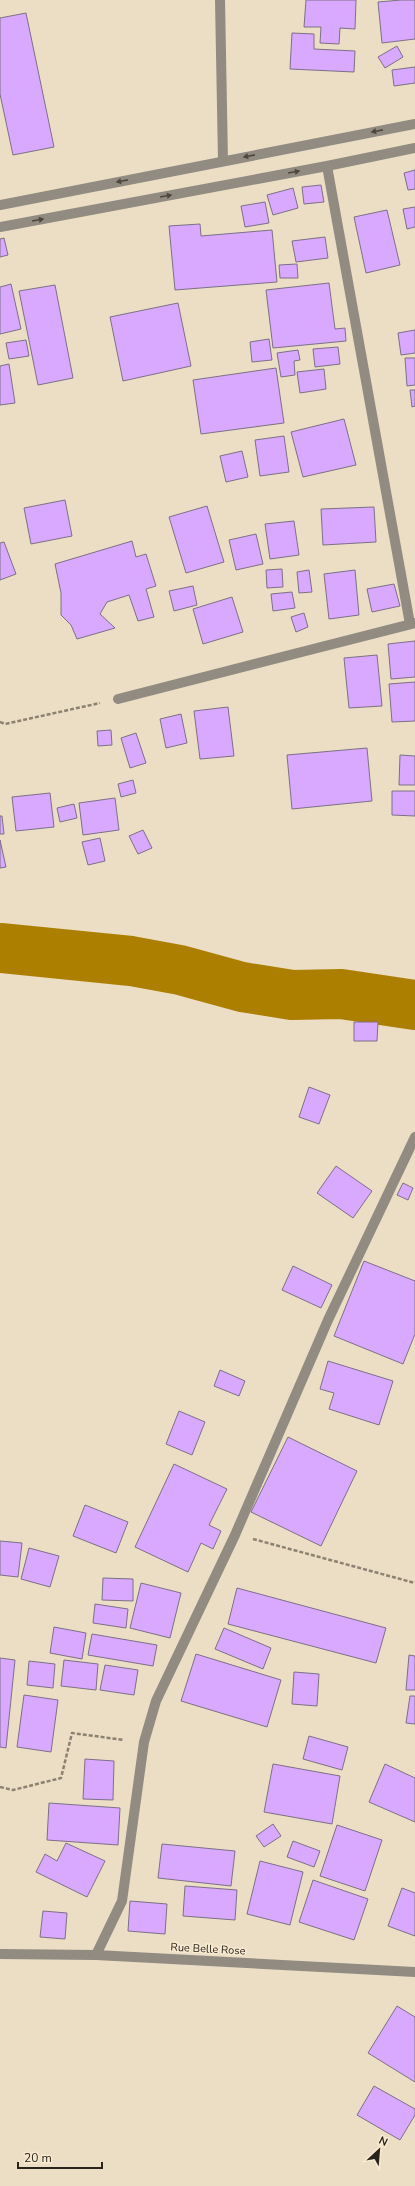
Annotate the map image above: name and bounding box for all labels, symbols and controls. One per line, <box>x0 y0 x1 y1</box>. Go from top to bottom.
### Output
one-way arrow <box>371 129 383 135</box>
one-way arrow <box>243 154 255 160</box>
one-way arrow <box>288 169 300 175</box>
one-way arrow <box>115 179 128 185</box>
one-way arrow <box>160 193 172 199</box>
one-way arrow <box>32 216 44 222</box>
street label: Rue Belle Rose <box>170 1940 246 1958</box>
north arrow <box>359 2130 399 2170</box>
text: N <box>376 2133 390 2150</box>
scale bar <box>18 2144 102 2170</box>
text: 20 m <box>24 2150 52 2166</box>

